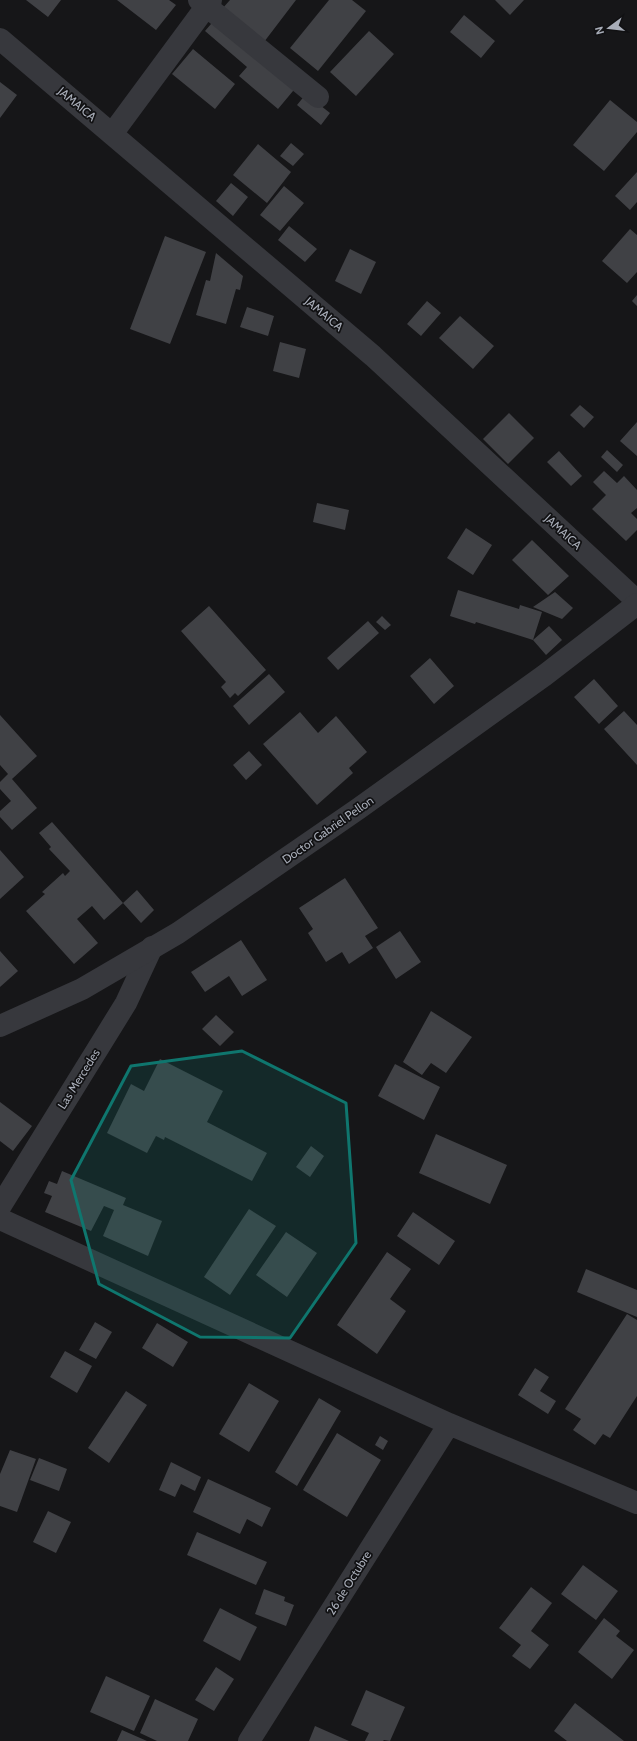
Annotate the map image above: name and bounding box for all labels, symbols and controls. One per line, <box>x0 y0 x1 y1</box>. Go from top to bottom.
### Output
north arrow <box>589 8 629 48</box>
text: N <box>592 25 607 36</box>
street label: JAMAICA <box>54 83 100 124</box>
street label: JAMAICA <box>301 293 347 334</box>
street label: JAMAICA <box>541 510 586 553</box>
street label: Doctor Gabriel Pellon <box>279 792 377 867</box>
street label: Las Mercedes <box>54 1046 103 1112</box>
street label: 26 de Octubre <box>323 1548 374 1618</box>

